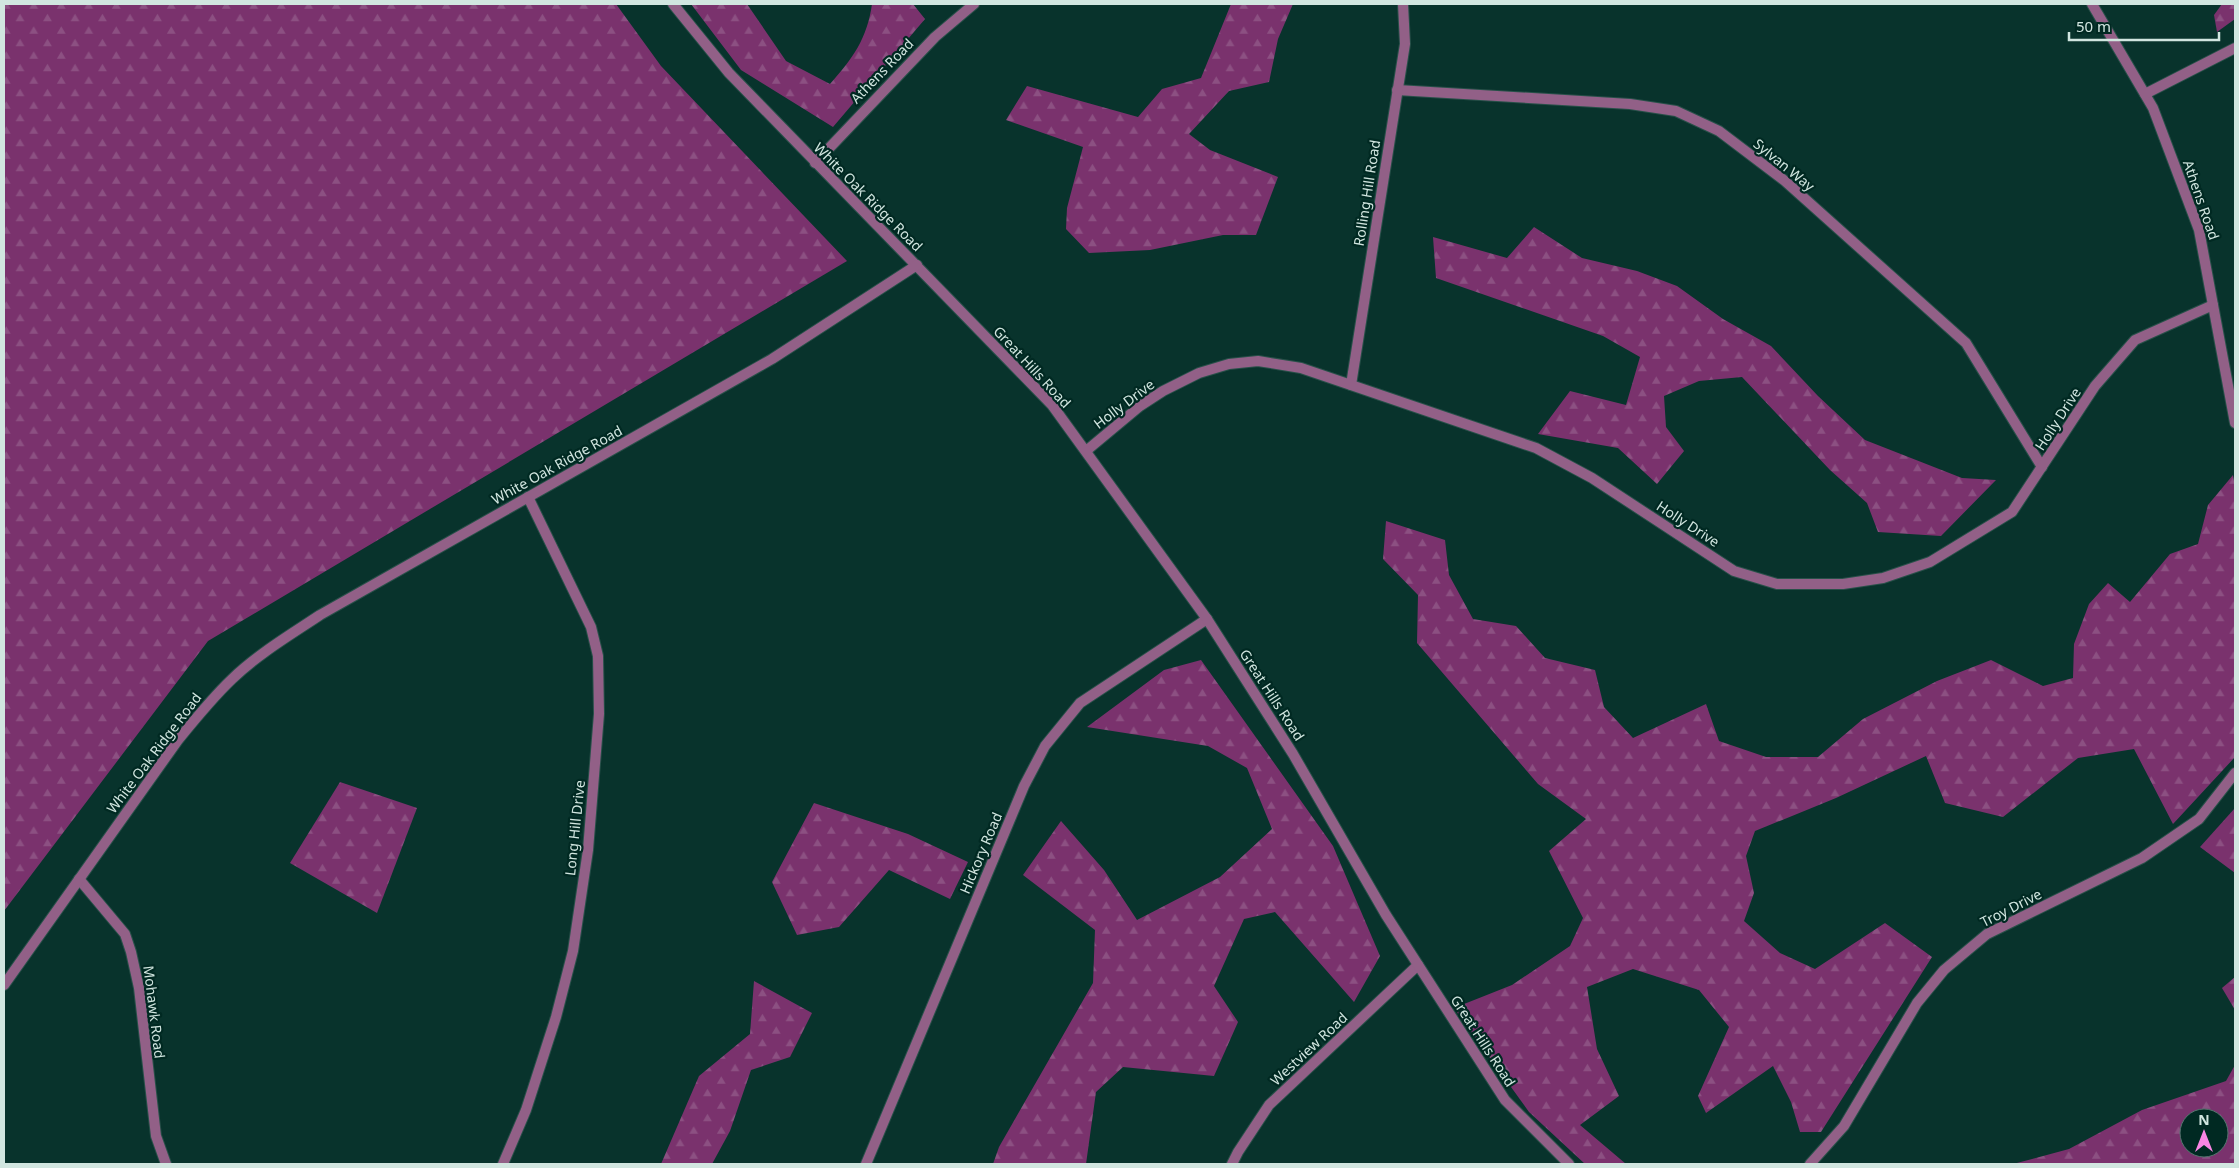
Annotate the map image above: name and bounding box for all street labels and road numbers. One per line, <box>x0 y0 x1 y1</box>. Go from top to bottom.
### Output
street label: Athens Road <box>846 34 917 107</box>
street label: Sylvan Way <box>1750 134 1819 196</box>
street label: White Oak Ridge Road <box>810 138 927 255</box>
street label: Rolling Hill Road <box>1349 138 1384 247</box>
street label: Athens Road <box>2179 157 2224 242</box>
street label: Great Hills Road <box>989 322 1075 412</box>
street label: Holly Drive <box>1089 374 1158 433</box>
street label: Holly Drive <box>2030 384 2085 454</box>
street label: White Oak Ridge Road <box>488 421 625 508</box>
street label: Holly Drive <box>1653 496 1723 551</box>
street label: Great Hills Road <box>1236 645 1309 744</box>
street label: White Oak Ridge Road <box>102 688 205 817</box>
street label: Long Hill Drive <box>560 779 589 877</box>
street label: Hickory Road <box>955 809 1006 896</box>
street label: Troy Drive <box>1977 884 2045 931</box>
street label: Mohawk Road <box>139 964 170 1059</box>
street label: Great Hills Road <box>1447 991 1520 1090</box>
street label: Westview Road <box>1266 1008 1351 1089</box>

